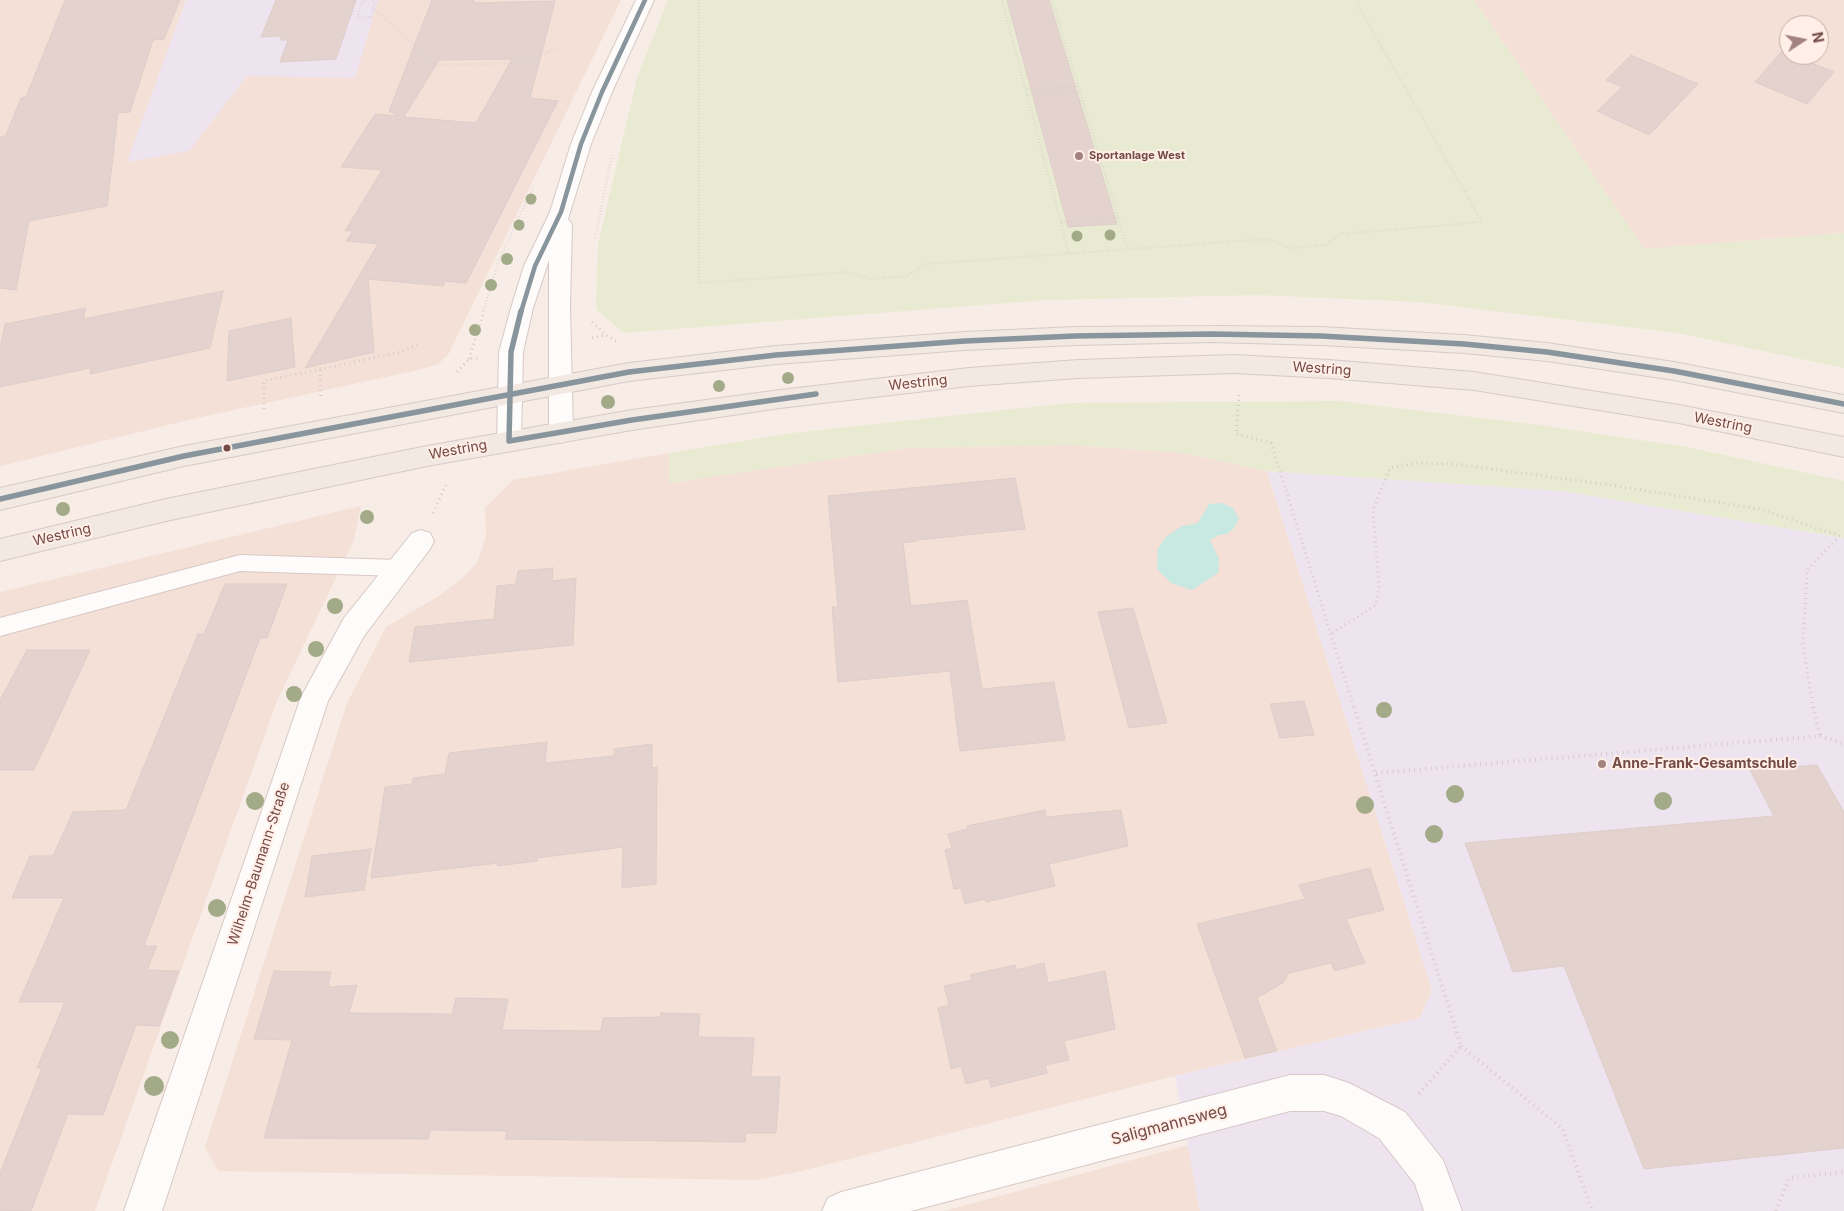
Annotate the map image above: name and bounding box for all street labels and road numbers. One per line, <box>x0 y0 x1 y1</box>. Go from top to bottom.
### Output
street label: Westring <box>1292 359 1352 379</box>
street label: Westring <box>888 372 948 394</box>
street label: Westring <box>1692 409 1754 437</box>
street label: Westring <box>428 437 488 463</box>
street label: Westring <box>31 520 93 550</box>
street label: Wilhelm-Baumann-Straße <box>225 780 293 948</box>
street label: Saligmannsweg <box>1109 1100 1229 1150</box>

